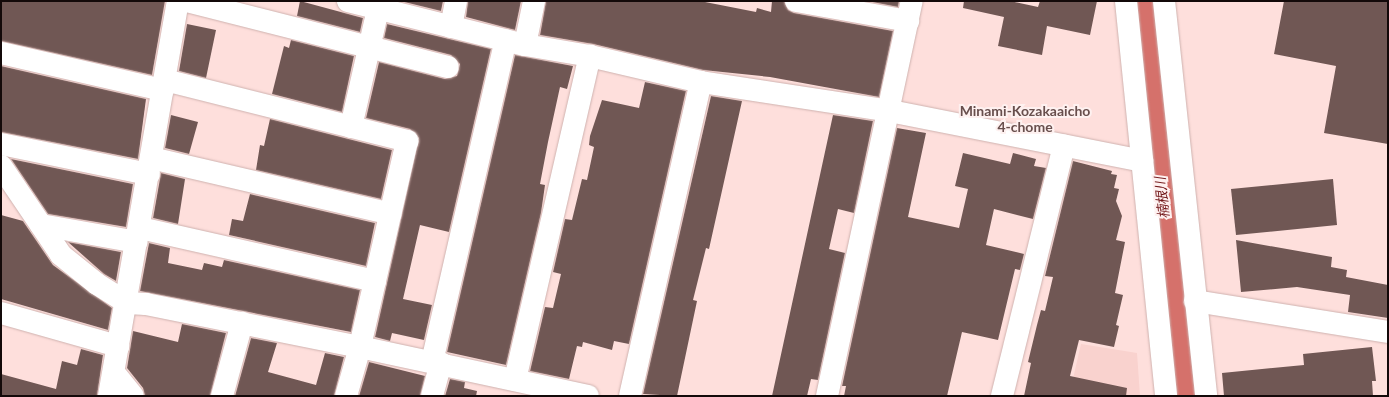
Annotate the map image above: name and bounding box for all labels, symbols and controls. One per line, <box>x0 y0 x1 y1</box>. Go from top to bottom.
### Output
district label: Minami-Kozakaaicho 4-chome <box>960 103 1090 136</box>
water label: 楠根川 <box>1151 176 1173 220</box>

